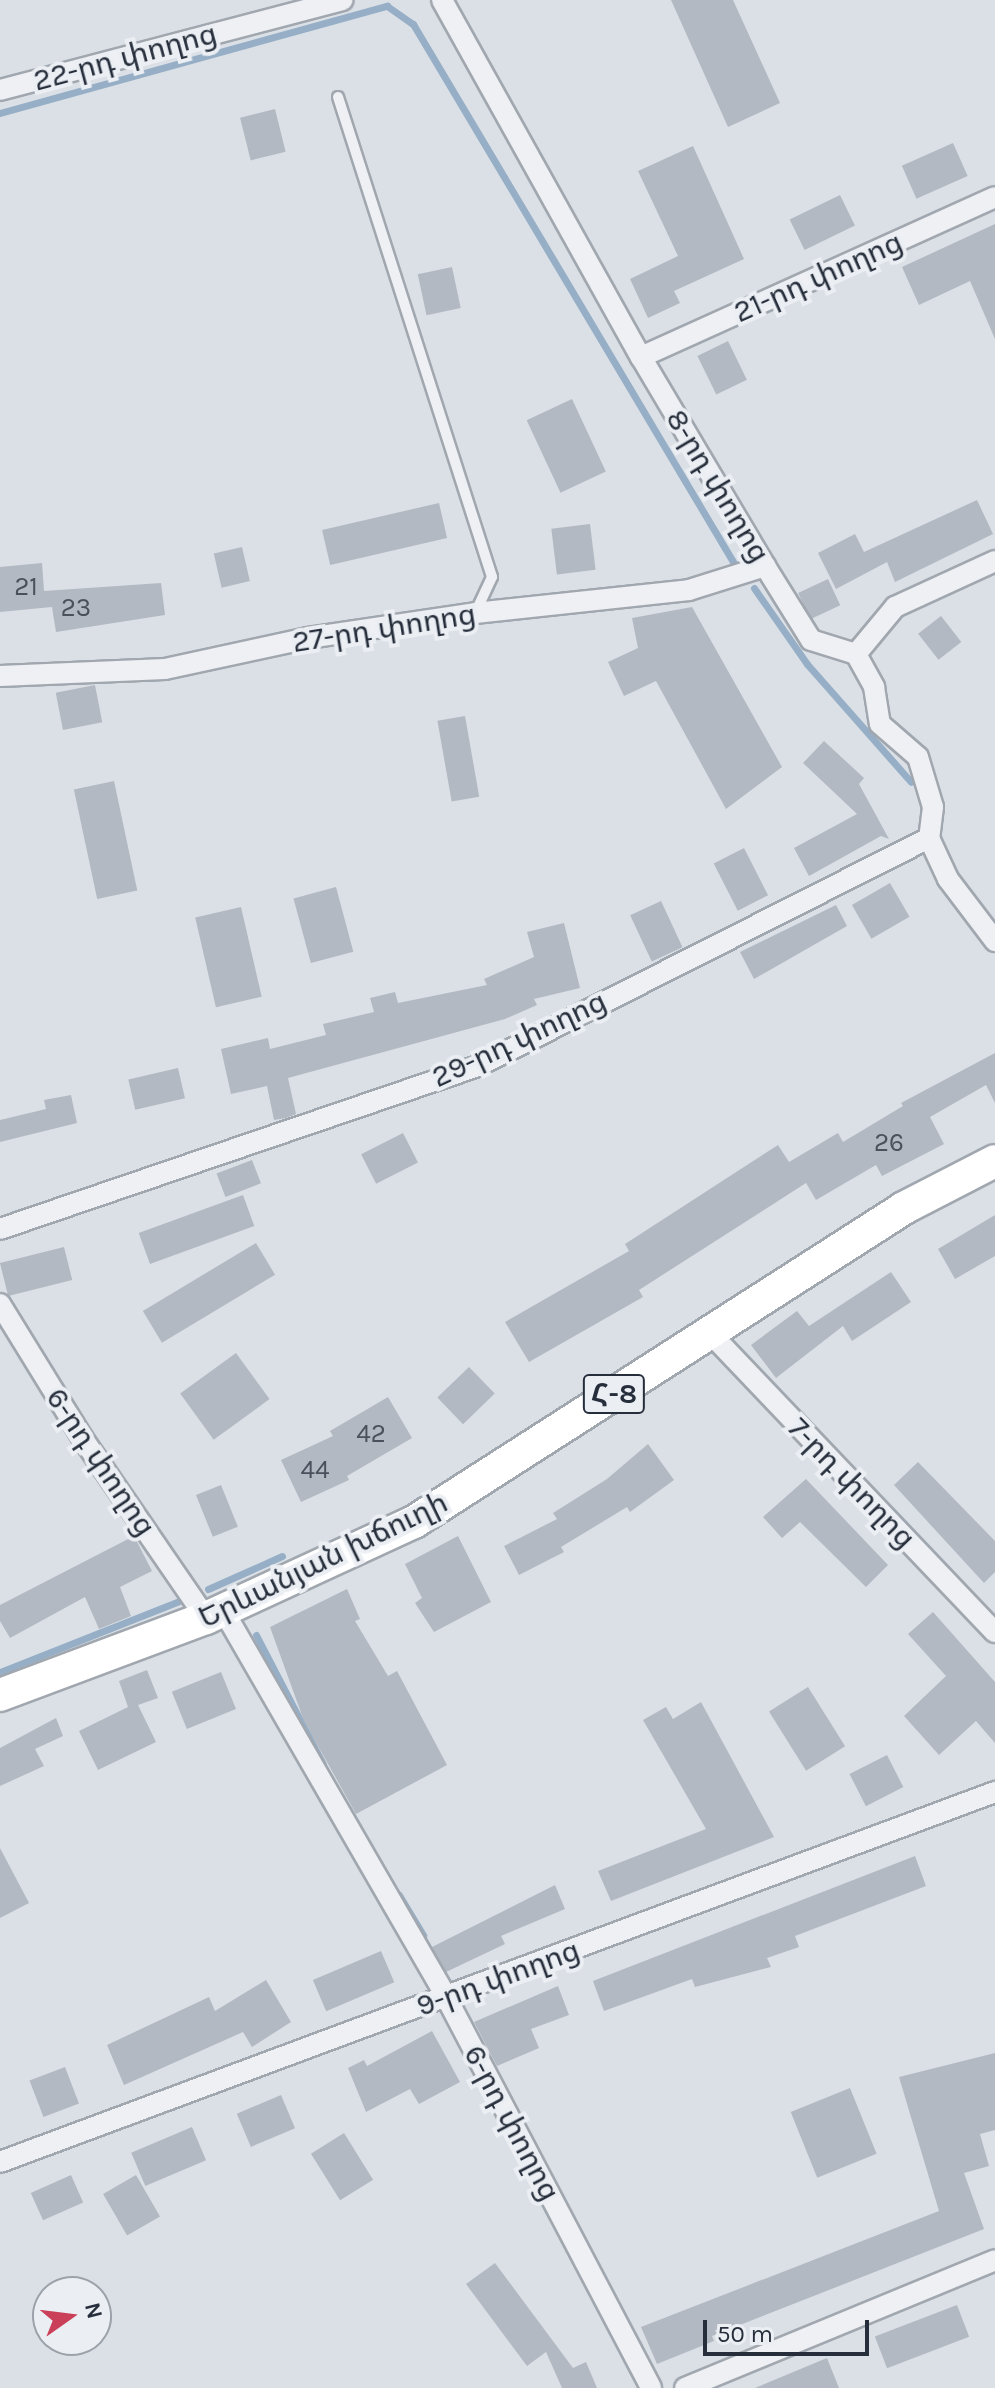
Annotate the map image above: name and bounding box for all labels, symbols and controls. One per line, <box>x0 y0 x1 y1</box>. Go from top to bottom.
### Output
street label: 22-րդ փողոց <box>29 15 221 99</box>
street label: 21-րդ փողոց <box>728 224 908 330</box>
street label: 8-րդ փողոց <box>658 403 778 569</box>
house number: 21 <box>14 571 38 603</box>
house number: 23 <box>61 592 91 624</box>
street label: 27-րդ փողոց <box>290 596 478 660</box>
street label: 29-րդ փողոց <box>426 983 612 1095</box>
house number: 26 <box>874 1127 904 1159</box>
road number: Հ-8 <box>582 1370 646 1418</box>
street label: 6-րդ փողոց <box>38 1381 164 1543</box>
street label: 7-րդ փողոց <box>781 1410 923 1556</box>
house number: 42 <box>356 1418 386 1450</box>
house number: 44 <box>300 1454 330 1486</box>
street label: Երևանյան խճուղի <box>193 1484 453 1636</box>
street label: 9-րդ փողոց <box>411 1932 585 2024</box>
street label: 6-րդ փողոց <box>456 2039 568 2207</box>
north arrow <box>32 2276 112 2356</box>
text: N <box>79 2300 108 2321</box>
scale bar <box>707 2304 873 2354</box>
text: 50 m <box>717 2320 773 2348</box>

